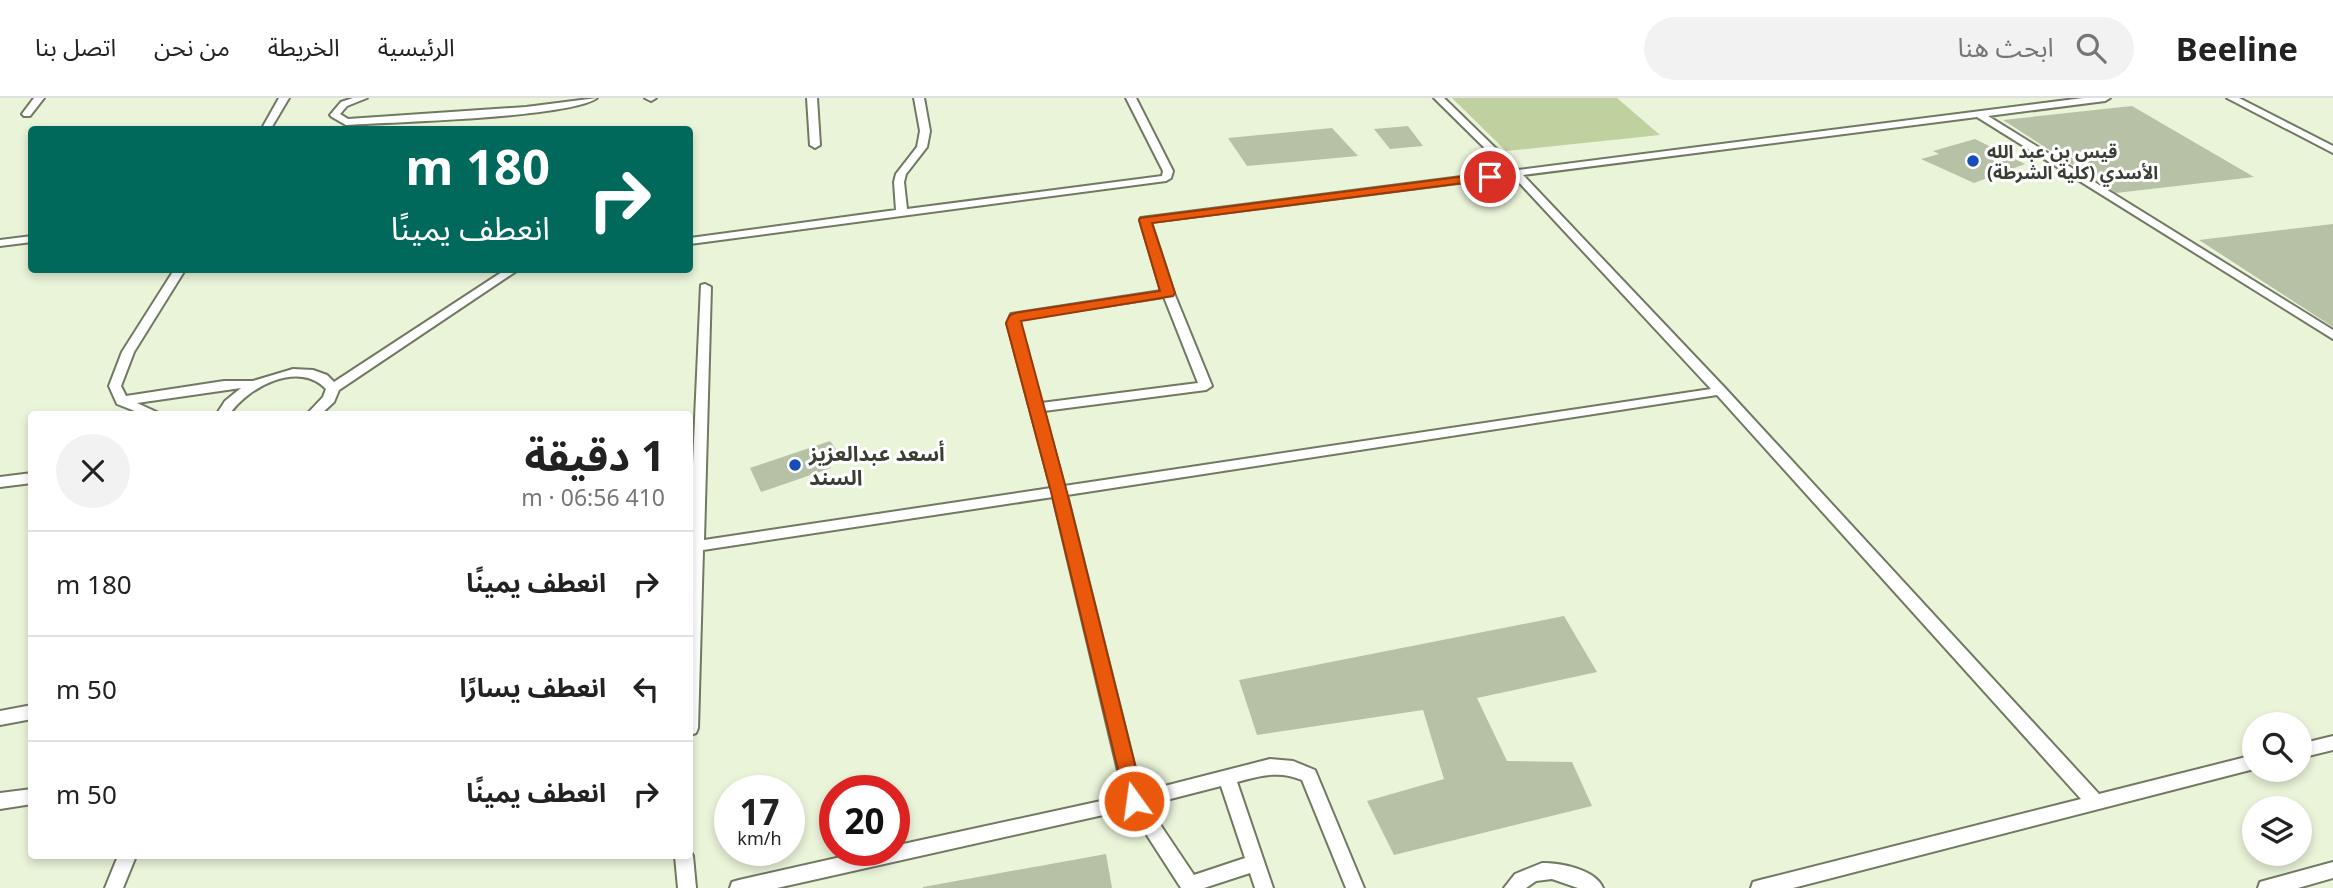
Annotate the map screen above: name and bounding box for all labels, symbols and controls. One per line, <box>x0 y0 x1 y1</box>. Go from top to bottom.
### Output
search box <box>1644 17 2134 80</box>
text: Beeline <box>2176 26 2298 71</box>
text: ابحث هنا <box>1957 29 2054 65</box>
icon: search <box>2072 29 2110 67</box>
text: اتصل بنا <box>35 30 116 63</box>
text: من نحن <box>154 30 230 63</box>
text: الخريطة <box>268 30 340 63</box>
text: الرئيسية <box>378 30 455 63</box>
text: 180 m <box>405 133 550 199</box>
place label: قيس بن عبد الله الأسدي (كلية الشرطة) <box>1987 139 2158 187</box>
pin <box>1460 147 1520 207</box>
marker: قيس بن عبد الله الأسدي (كلية الشرطة) <box>1965 153 1981 169</box>
icon: right <box>574 154 665 245</box>
icon: arrive <box>1471 158 1509 196</box>
text: انعطف يمينًا <box>391 206 550 249</box>
text: 1 دقيقة <box>524 426 665 483</box>
button: close <box>56 434 130 508</box>
place label: أسعد عبدالعزيز السند <box>808 439 945 491</box>
marker: أسعد عبدالعزيز السند <box>787 457 803 473</box>
text: 410 m · 06:56 <box>521 481 665 513</box>
text: انعطف يمينًا <box>466 564 606 600</box>
icon: right <box>627 565 665 603</box>
text: 180 m <box>56 566 132 602</box>
text: انعطف يسارًا <box>460 669 606 705</box>
icon: left <box>627 670 665 708</box>
text: 50 m <box>56 671 117 707</box>
map controls <box>2242 712 2312 866</box>
button: search <box>2242 712 2312 782</box>
position arrow <box>1097 764 1171 838</box>
text: انعطف يمينًا <box>466 774 606 810</box>
icon: right <box>627 775 665 813</box>
speed limit sign: 20 <box>819 775 910 866</box>
text: 50 m <box>56 776 117 812</box>
text: 17 <box>739 788 780 835</box>
button: layers <box>2242 796 2312 866</box>
text: km/h <box>737 826 782 850</box>

